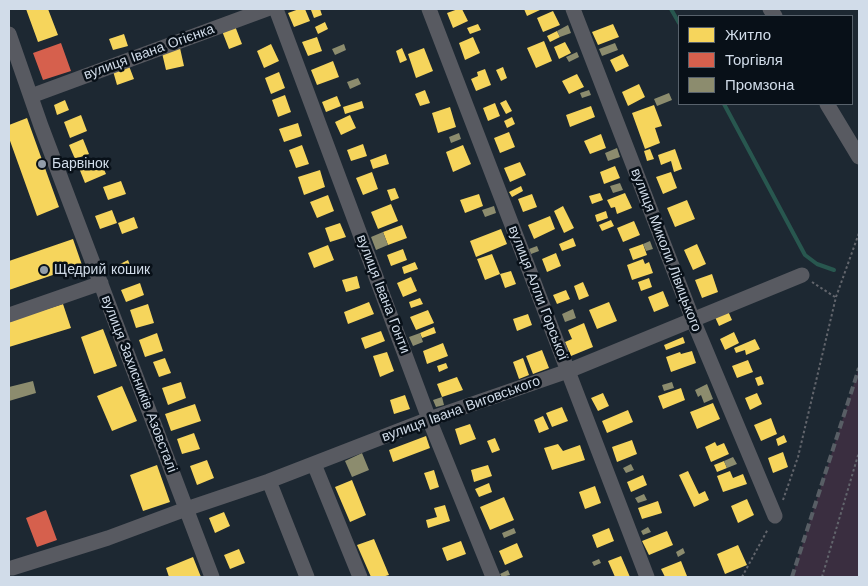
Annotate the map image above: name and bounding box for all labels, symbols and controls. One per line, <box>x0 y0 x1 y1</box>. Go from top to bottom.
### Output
legend <box>678 15 853 105</box>
street label: вулиця Івана Огієнка <box>81 21 217 83</box>
text: Житло <box>725 26 771 44</box>
text: Торгівля <box>725 51 783 69</box>
text: Промзона <box>725 76 794 94</box>
place label: Барвінок <box>52 156 109 172</box>
marker: Барвінок <box>36 158 48 170</box>
street label: вулиця Миколи Лівицького <box>627 166 705 334</box>
street label: вулиця Алли Горської <box>505 223 571 363</box>
street label: вулиця Івана Гонти <box>353 232 413 356</box>
place label: Щедрий кошик <box>54 262 150 278</box>
marker: Щедрий кошик <box>38 264 50 276</box>
street label: вулиця Захисників Азовсталі <box>97 293 181 475</box>
street label: вулиця Івана Виговського <box>379 372 543 446</box>

